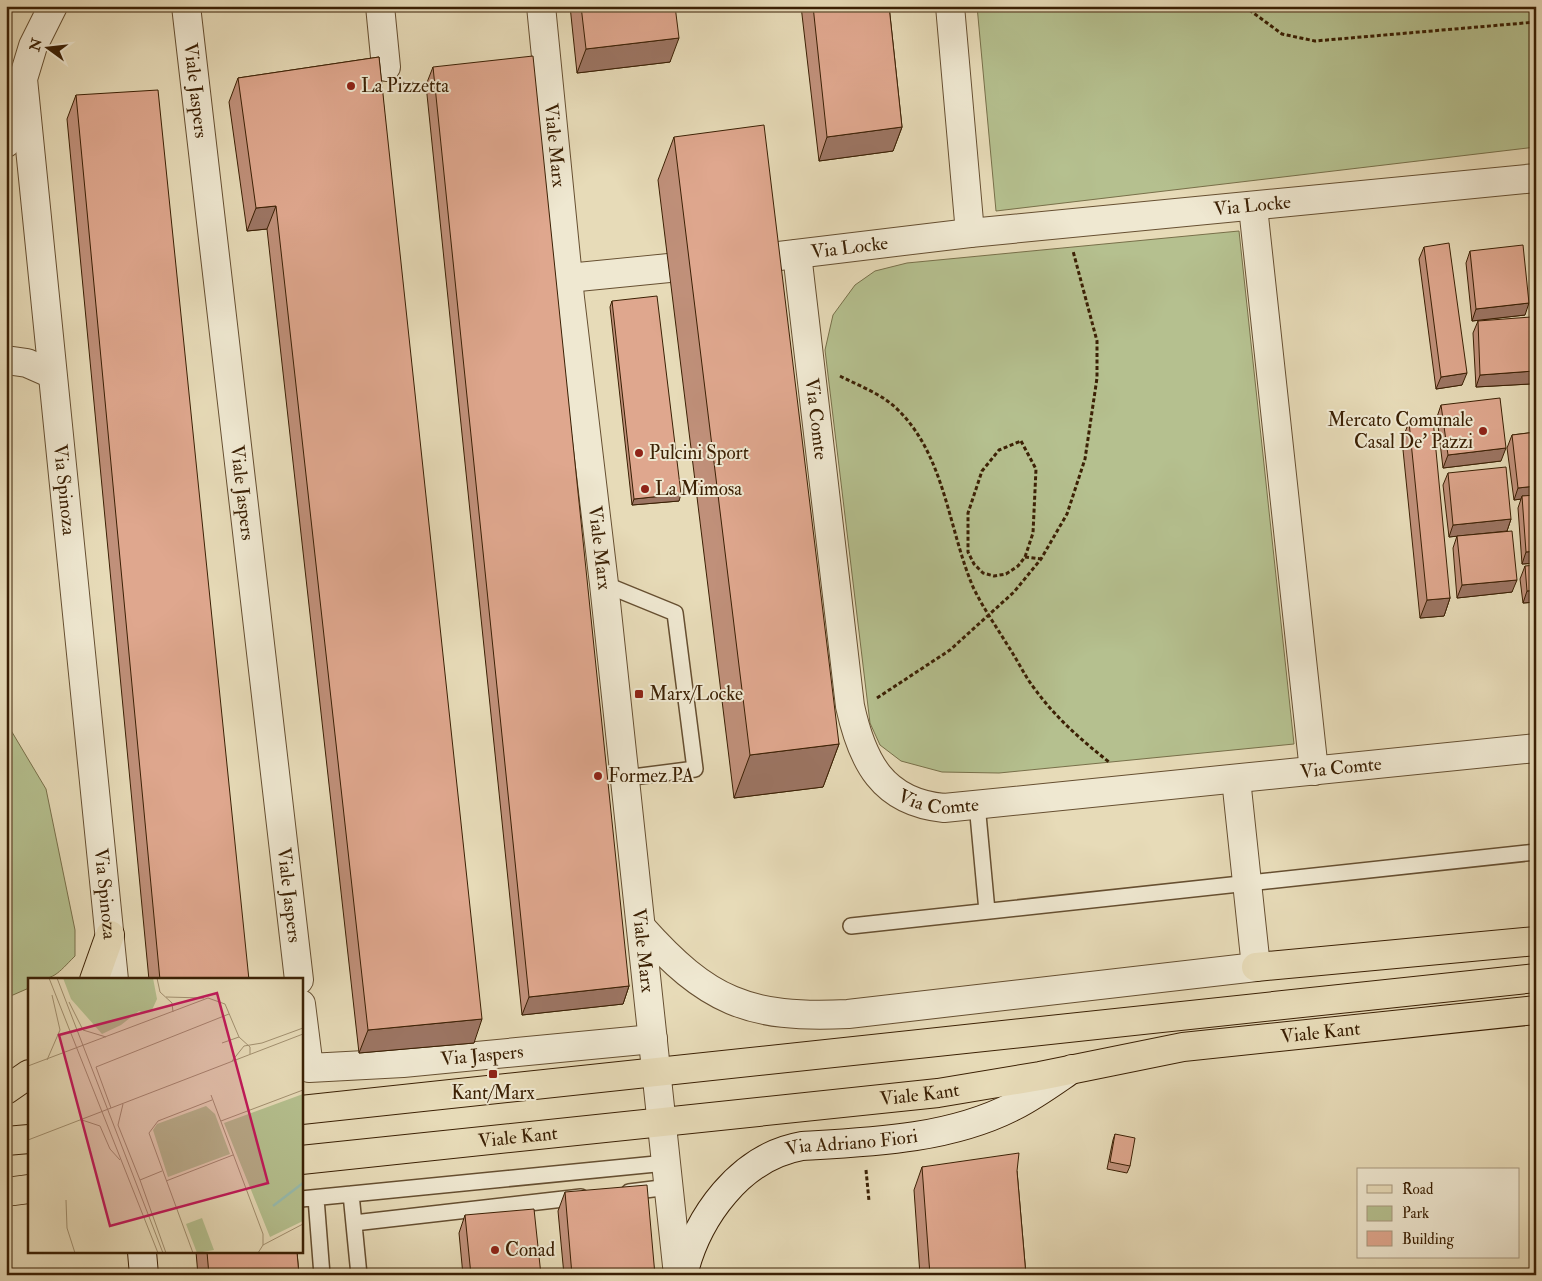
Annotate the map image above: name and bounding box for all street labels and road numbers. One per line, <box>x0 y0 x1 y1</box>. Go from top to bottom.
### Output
street label: Viale Jaspers <box>178 41 213 139</box>
street label: Viale Marx <box>539 102 571 189</box>
street label: Via Locke <box>1212 190 1292 221</box>
street label: Via Locke <box>809 231 890 264</box>
street label: Via Comte <box>800 377 833 461</box>
street label: Via Spinoza <box>48 443 81 537</box>
street label: Viale Jaspers <box>225 444 260 542</box>
street label: Viale Marx <box>583 504 617 592</box>
street label: Via Comte <box>1299 752 1383 784</box>
street label: Via Comte <box>894 784 980 820</box>
street label: Viale Jaspers <box>272 846 307 944</box>
street label: Via Spinoza <box>89 847 122 940</box>
street label: Viale Marx <box>627 907 660 994</box>
street label: Viale Kant <box>1279 1016 1361 1049</box>
street label: Via Jaspers <box>440 1040 524 1071</box>
street label: Viale Kant <box>879 1078 961 1111</box>
street label: Viale Kant <box>477 1121 559 1153</box>
street label: Via Adriano Fiori <box>783 1124 920 1161</box>

